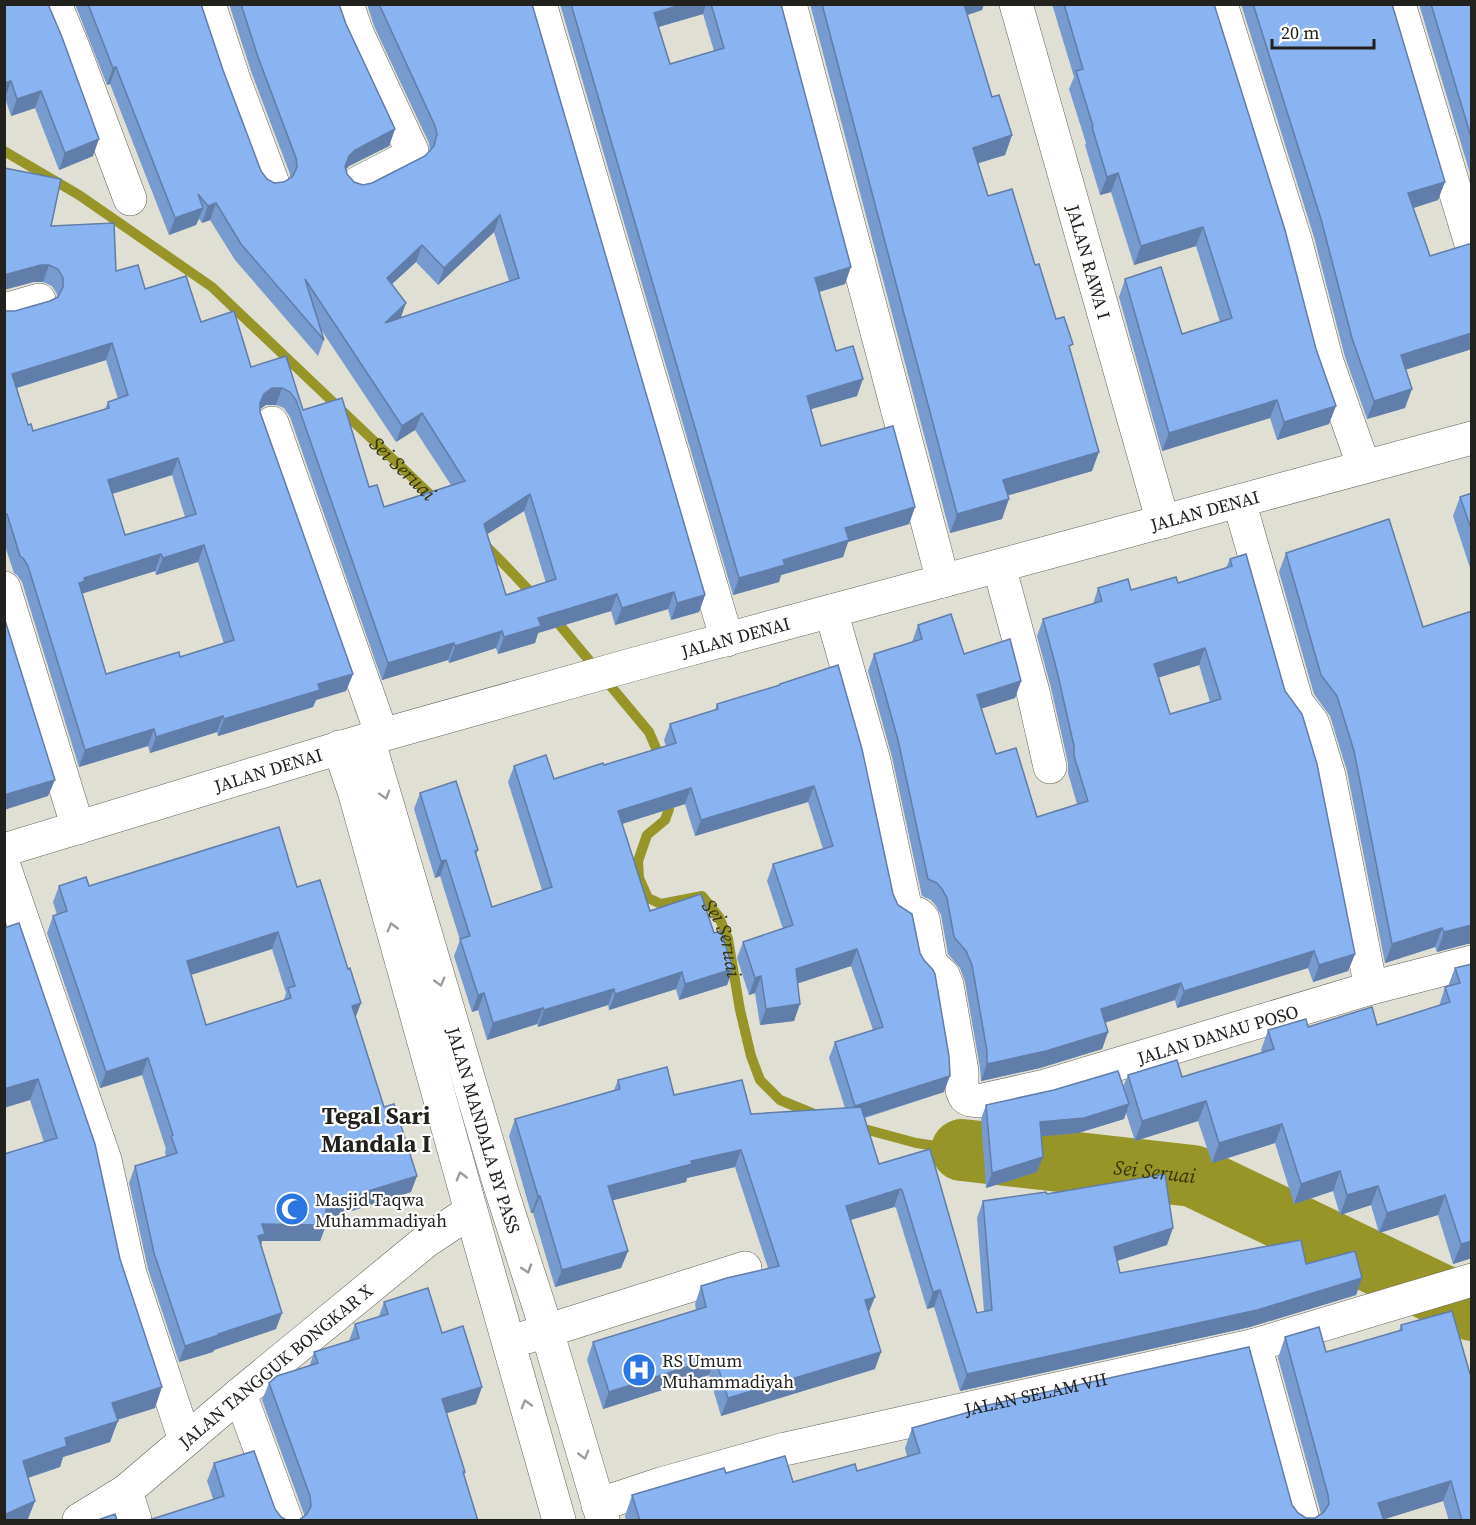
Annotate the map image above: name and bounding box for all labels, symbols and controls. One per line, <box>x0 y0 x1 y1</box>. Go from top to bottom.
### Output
scale bar <box>1272 12 1374 50</box>
text: 20 m <box>1281 20 1319 45</box>
street label: JALAN RAWA I <box>1061 201 1117 322</box>
water label: Sei Seruai <box>363 430 442 507</box>
street label: JALAN DENAI <box>1147 484 1262 537</box>
street label: JALAN DENAI <box>677 610 793 664</box>
street label: JALAN DENAI <box>210 741 325 798</box>
one-way arrow <box>378 789 390 800</box>
water label: Sei Seruai <box>696 893 748 979</box>
one-way arrow <box>387 922 399 933</box>
one-way arrow <box>433 976 445 987</box>
street label: JALAN DANAU POSO <box>1133 998 1301 1070</box>
street label: JALAN MANDALA BY PASS <box>441 1023 527 1237</box>
district label: Tegal Sari Mandala I <box>321 1099 431 1160</box>
water label: Sei Seruai <box>1112 1153 1197 1190</box>
one-way arrow <box>456 1171 468 1182</box>
place label: Masjid Taqwa Muhammadiyah <box>315 1187 447 1233</box>
mosque icon: Masjid Taqwa Muhammadiyah <box>274 1191 310 1227</box>
one-way arrow <box>520 1263 532 1274</box>
street label: JALAN TANGGUK BONGKAR X <box>172 1278 378 1454</box>
place label: RS Umum Muhammadiyah <box>662 1348 794 1394</box>
hospital icon: RS Umum Muhammadiyah <box>621 1352 657 1388</box>
street label: JALAN SELAM VII <box>961 1366 1109 1422</box>
one-way arrow <box>521 1399 533 1410</box>
one-way arrow <box>577 1449 589 1460</box>

